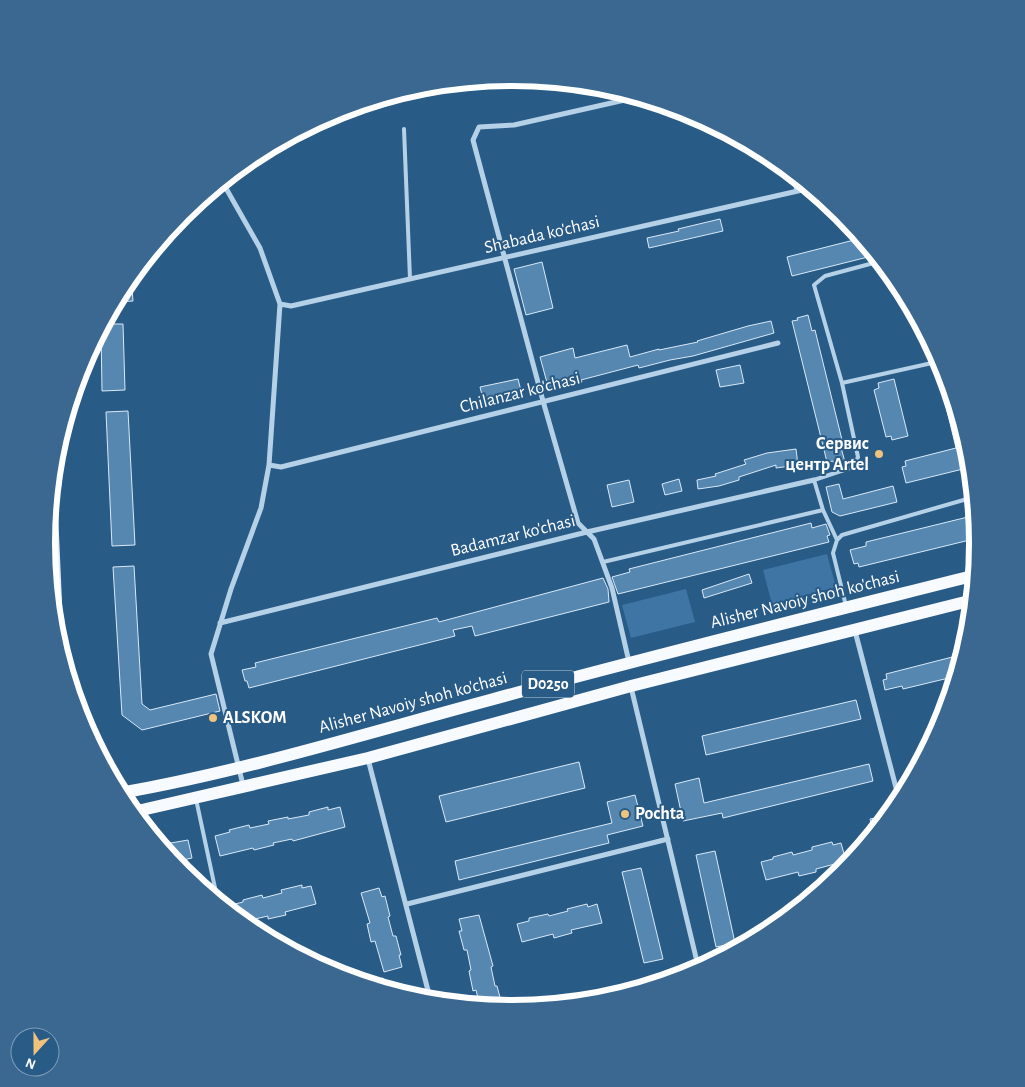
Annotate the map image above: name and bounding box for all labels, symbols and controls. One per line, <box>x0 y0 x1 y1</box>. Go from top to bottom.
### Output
street label: Shabada ko'chasi <box>483 213 601 257</box>
street label: Chilanzar ko'chasi <box>458 369 582 417</box>
place label: Сервис центр Artel <box>785 435 869 474</box>
marker: Сервис центр Artel <box>873 448 885 460</box>
street label: Badamzar ko'chasi <box>449 512 577 560</box>
street label: Alisher Navoiy shoh ko'chasi <box>708 568 902 632</box>
street label: Alisher Navoiy shoh ko'chasi <box>317 669 509 737</box>
road number: D025o <box>522 671 574 698</box>
place label: ALSKOM <box>223 709 287 727</box>
marker: ALSKOM <box>207 712 219 724</box>
place label: Pochta <box>635 805 685 823</box>
marker: Pochta <box>619 808 631 820</box>
north arrow <box>10 1027 60 1077</box>
text: N <box>24 1055 38 1071</box>

